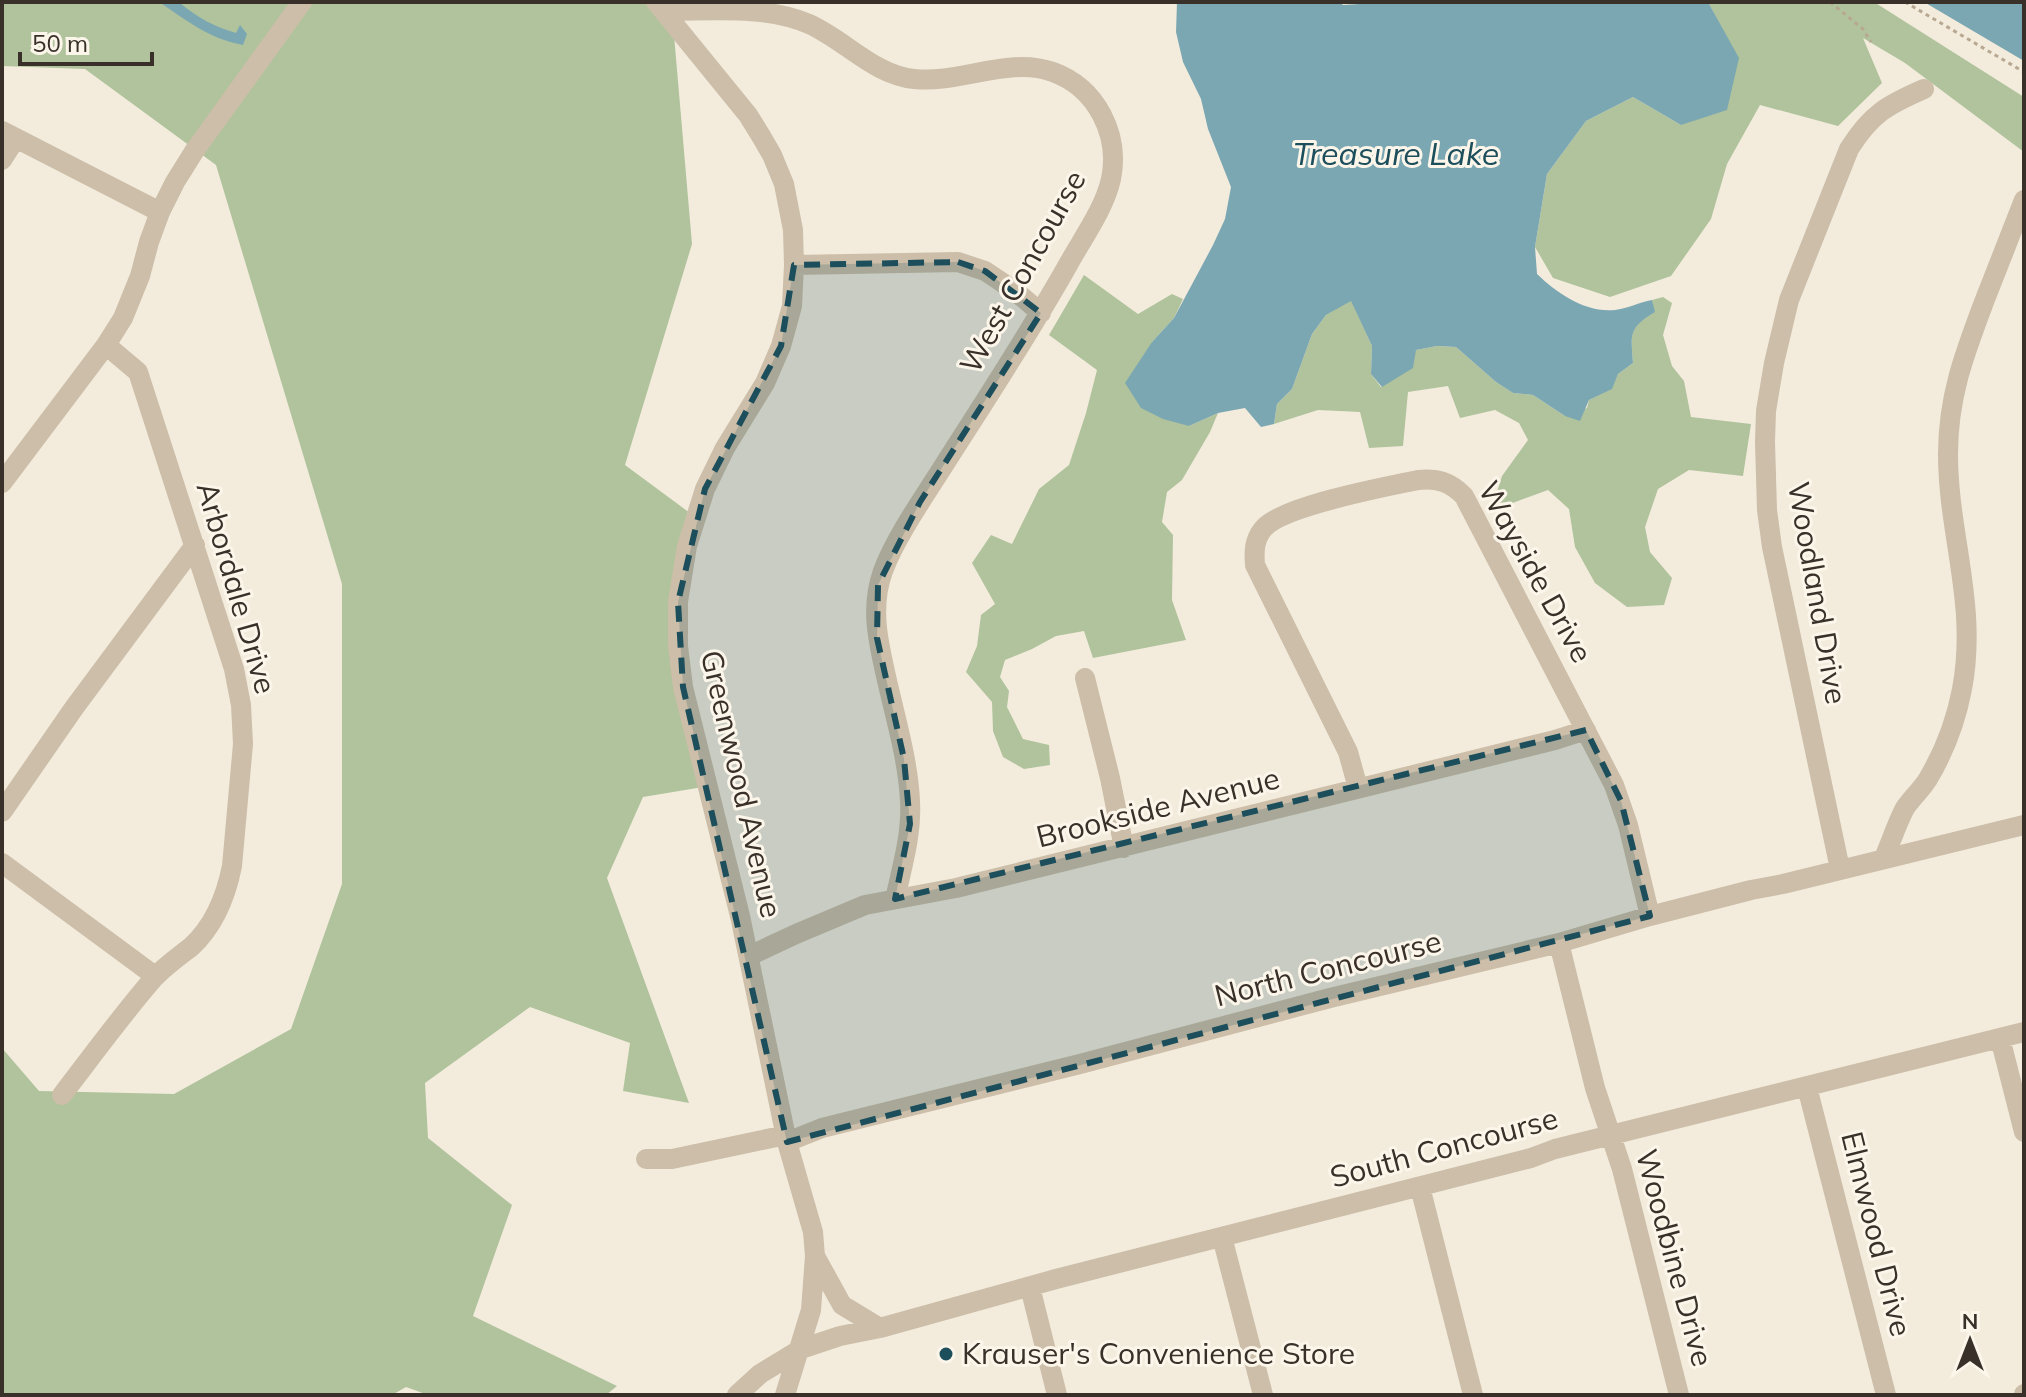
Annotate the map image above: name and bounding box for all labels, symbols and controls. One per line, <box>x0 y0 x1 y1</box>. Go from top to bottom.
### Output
scale bar <box>20 16 152 66</box>
text: 50 m <box>32 28 88 58</box>
water label: Treasure Lake <box>1293 133 1499 173</box>
street label: West Concourse <box>951 163 1094 380</box>
street label: Wayside Drive <box>1470 474 1601 669</box>
street label: Arbordale Drive <box>189 477 285 698</box>
street label: Woodland Drive <box>1780 479 1856 707</box>
street label: Greenwood Avenue <box>693 646 791 921</box>
street label: Brookside Avenue <box>1032 758 1283 856</box>
street label: North Concourse <box>1210 922 1445 1015</box>
street label: South Concourse <box>1326 1098 1562 1196</box>
street label: Elmwood Drive <box>1833 1128 1921 1340</box>
street label: Woodbine Drive <box>1628 1145 1722 1370</box>
north arrow <box>1930 1301 2010 1381</box>
text: N <box>1962 1307 1978 1335</box>
place label: Krauser's Convenience Store <box>962 1334 1355 1372</box>
marker: Krauser's Convenience Store <box>937 1345 955 1363</box>

